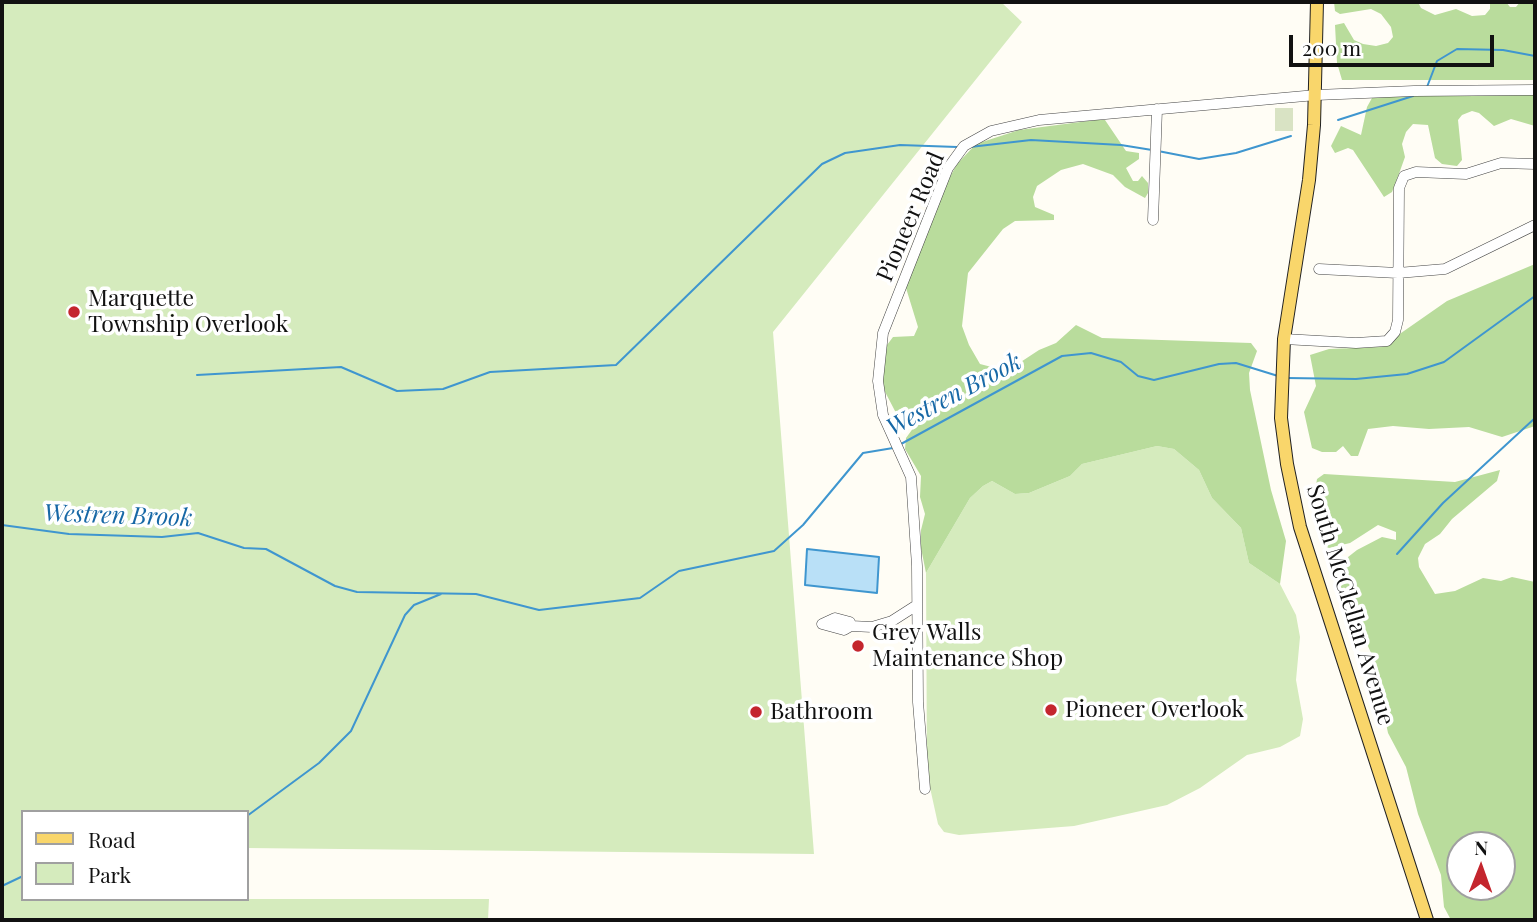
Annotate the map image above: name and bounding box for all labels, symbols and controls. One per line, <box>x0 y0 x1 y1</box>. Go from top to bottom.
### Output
scale bar <box>1292 21 1497 65</box>
text: 200 m <box>1302 33 1361 61</box>
street label: Pioneer Road <box>871 148 951 286</box>
place label: Marquette Township Overlook <box>88 285 288 339</box>
marker: Marquette Township Overlook <box>66 304 82 320</box>
water label: Westren Brook <box>882 347 1026 443</box>
street label: South McClellan Avenue <box>1300 481 1400 729</box>
water label: Westren Brook <box>43 499 193 533</box>
place label: Grey Walls Maintenance Shop <box>872 619 1063 673</box>
marker: Grey Walls Maintenance Shop <box>850 638 866 654</box>
place label: Pioneer Overlook <box>1065 696 1244 724</box>
place label: Bathroom <box>770 698 873 726</box>
marker: Pioneer Overlook <box>1043 702 1059 718</box>
marker: Bathroom <box>748 704 764 720</box>
legend <box>21 810 248 901</box>
text: Road <box>88 825 136 853</box>
north arrow <box>1446 831 1516 901</box>
text: N <box>1474 834 1488 860</box>
text: Park <box>88 860 131 888</box>

